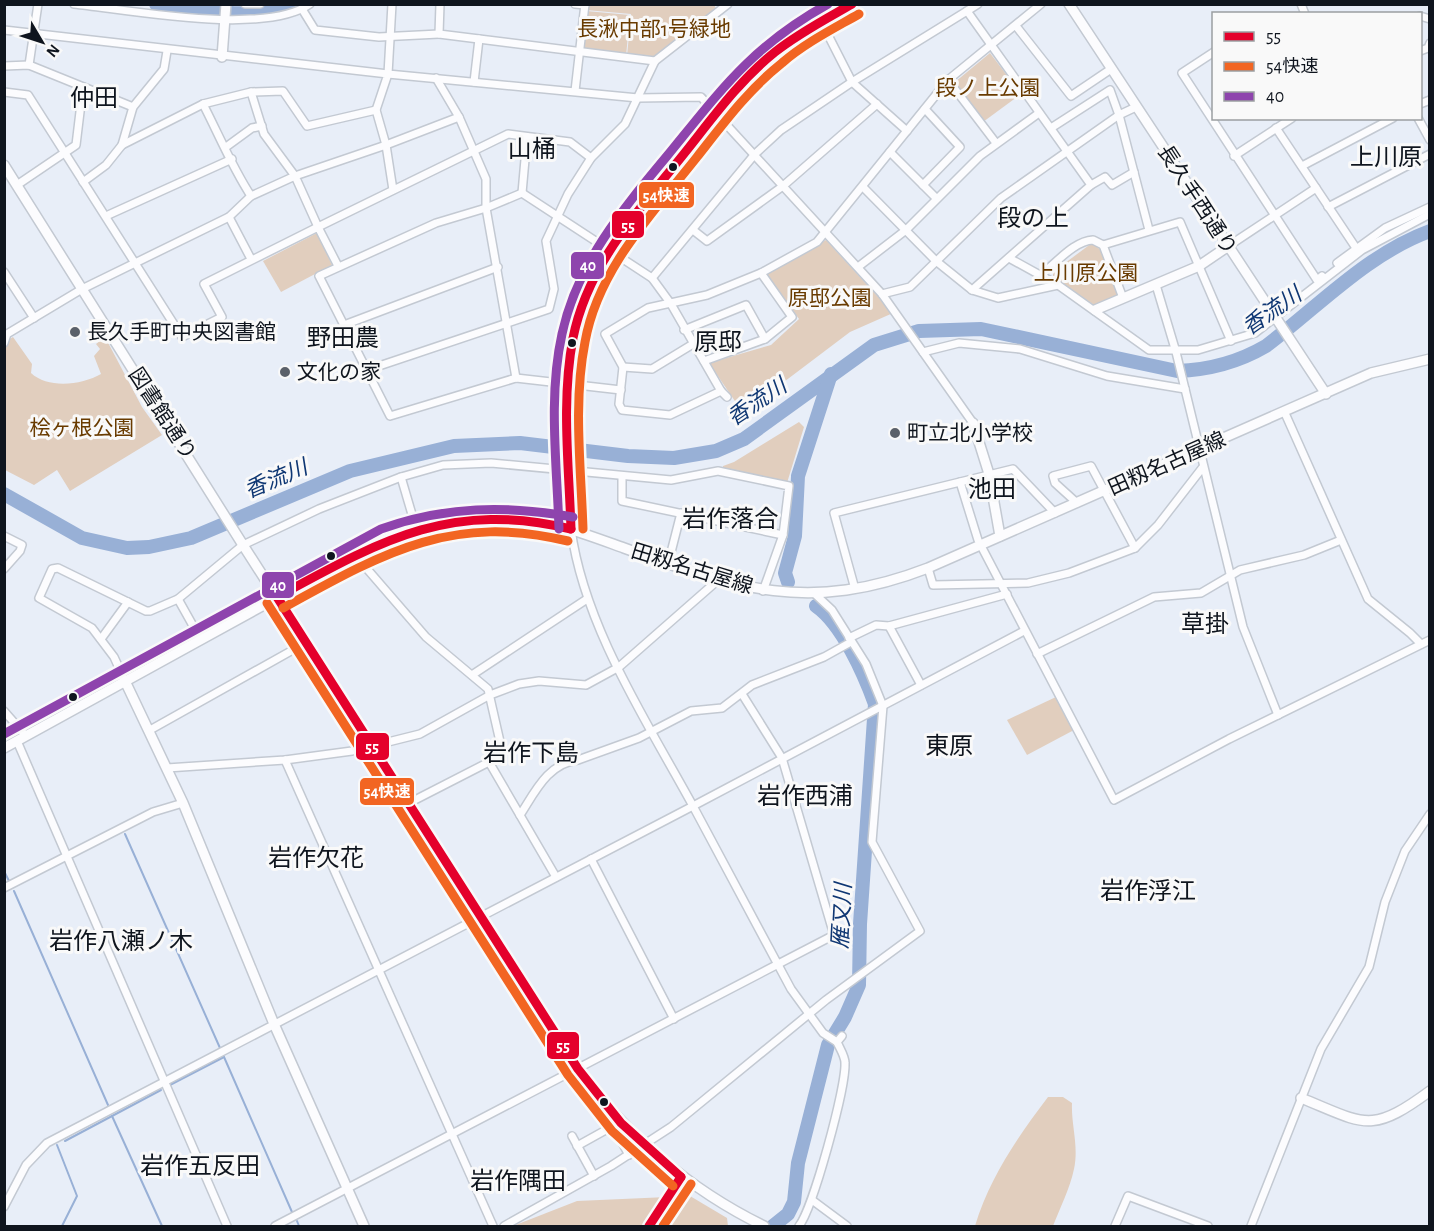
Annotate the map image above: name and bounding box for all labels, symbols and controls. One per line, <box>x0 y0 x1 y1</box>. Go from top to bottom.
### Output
north arrow <box>12 12 72 72</box>
legend <box>1212 12 1422 120</box>
park label: 長湫中部1号緑地 <box>577 18 731 40</box>
text: 55 <box>1266 28 1281 46</box>
text: N <box>43 41 63 60</box>
text: 54快速 <box>1266 57 1318 76</box>
park label: 段ノ上公園 <box>936 77 1041 99</box>
district label: 仲田 <box>70 86 118 111</box>
text: 40 <box>1266 88 1284 106</box>
district label: 山桶 <box>508 136 556 162</box>
street label: 長久手西通り <box>1154 141 1241 259</box>
district label: 上川原 <box>1350 145 1422 170</box>
unlabelled marker <box>667 161 679 173</box>
line badge: 54快速 <box>638 181 695 209</box>
text: 54快速 <box>643 187 689 204</box>
district label: 段の上 <box>997 205 1069 231</box>
line badge: 55 <box>611 210 645 239</box>
text: 55 <box>621 218 635 234</box>
line badge: 40 <box>570 251 605 280</box>
text: 40 <box>580 258 596 274</box>
park label: 上川原公園 <box>1034 262 1139 284</box>
water label: 香流川 <box>1238 281 1307 339</box>
park label: 原邸公園 <box>788 287 872 309</box>
place label: 長久手町中央図書館 <box>87 321 276 343</box>
marker: 長久手町中央図書館 <box>68 325 82 339</box>
district label: 野田農 <box>307 326 379 351</box>
district label: 原邸 <box>694 330 742 355</box>
unlabelled marker <box>566 337 578 349</box>
place label: 文化の家 <box>297 361 381 383</box>
street label: 図書館通り <box>125 364 200 464</box>
marker: 文化の家 <box>278 365 292 379</box>
water label: 香流川 <box>723 372 792 430</box>
park label: 桧ヶ根公園 <box>30 417 135 439</box>
place label: 町立北小学校 <box>907 422 1033 444</box>
marker: 町立北小学校 <box>888 426 902 440</box>
street label: 田籾名古屋線 <box>1105 428 1229 499</box>
water label: 香流川 <box>241 454 313 502</box>
district label: 池田 <box>968 476 1016 502</box>
district label: 岩作落合 <box>682 506 778 532</box>
street label: 田籾名古屋線 <box>629 540 756 597</box>
unlabelled marker <box>325 550 337 562</box>
line badge: 40 <box>261 571 295 599</box>
text: 40 <box>270 578 286 594</box>
district label: 草掛 <box>1181 611 1229 637</box>
unlabelled marker <box>67 691 79 703</box>
line badge: 55 <box>355 732 390 761</box>
district label: 東原 <box>925 733 973 759</box>
text: 55 <box>365 739 379 755</box>
district label: 岩作下島 <box>483 740 579 766</box>
line badge: 54快速 <box>359 777 415 806</box>
text: 54快速 <box>364 783 410 800</box>
district label: 岩作西浦 <box>757 783 853 809</box>
district label: 岩作欠花 <box>268 845 364 871</box>
district label: 岩作浮江 <box>1100 878 1196 904</box>
water label: 雁又川 <box>829 880 855 950</box>
district label: 岩作八瀬ノ木 <box>49 928 193 954</box>
line badge: 55 <box>546 1031 580 1060</box>
text: 55 <box>556 1038 570 1054</box>
unlabelled marker <box>598 1096 610 1108</box>
district label: 岩作五反田 <box>140 1153 260 1179</box>
district label: 岩作隅田 <box>470 1168 566 1194</box>

